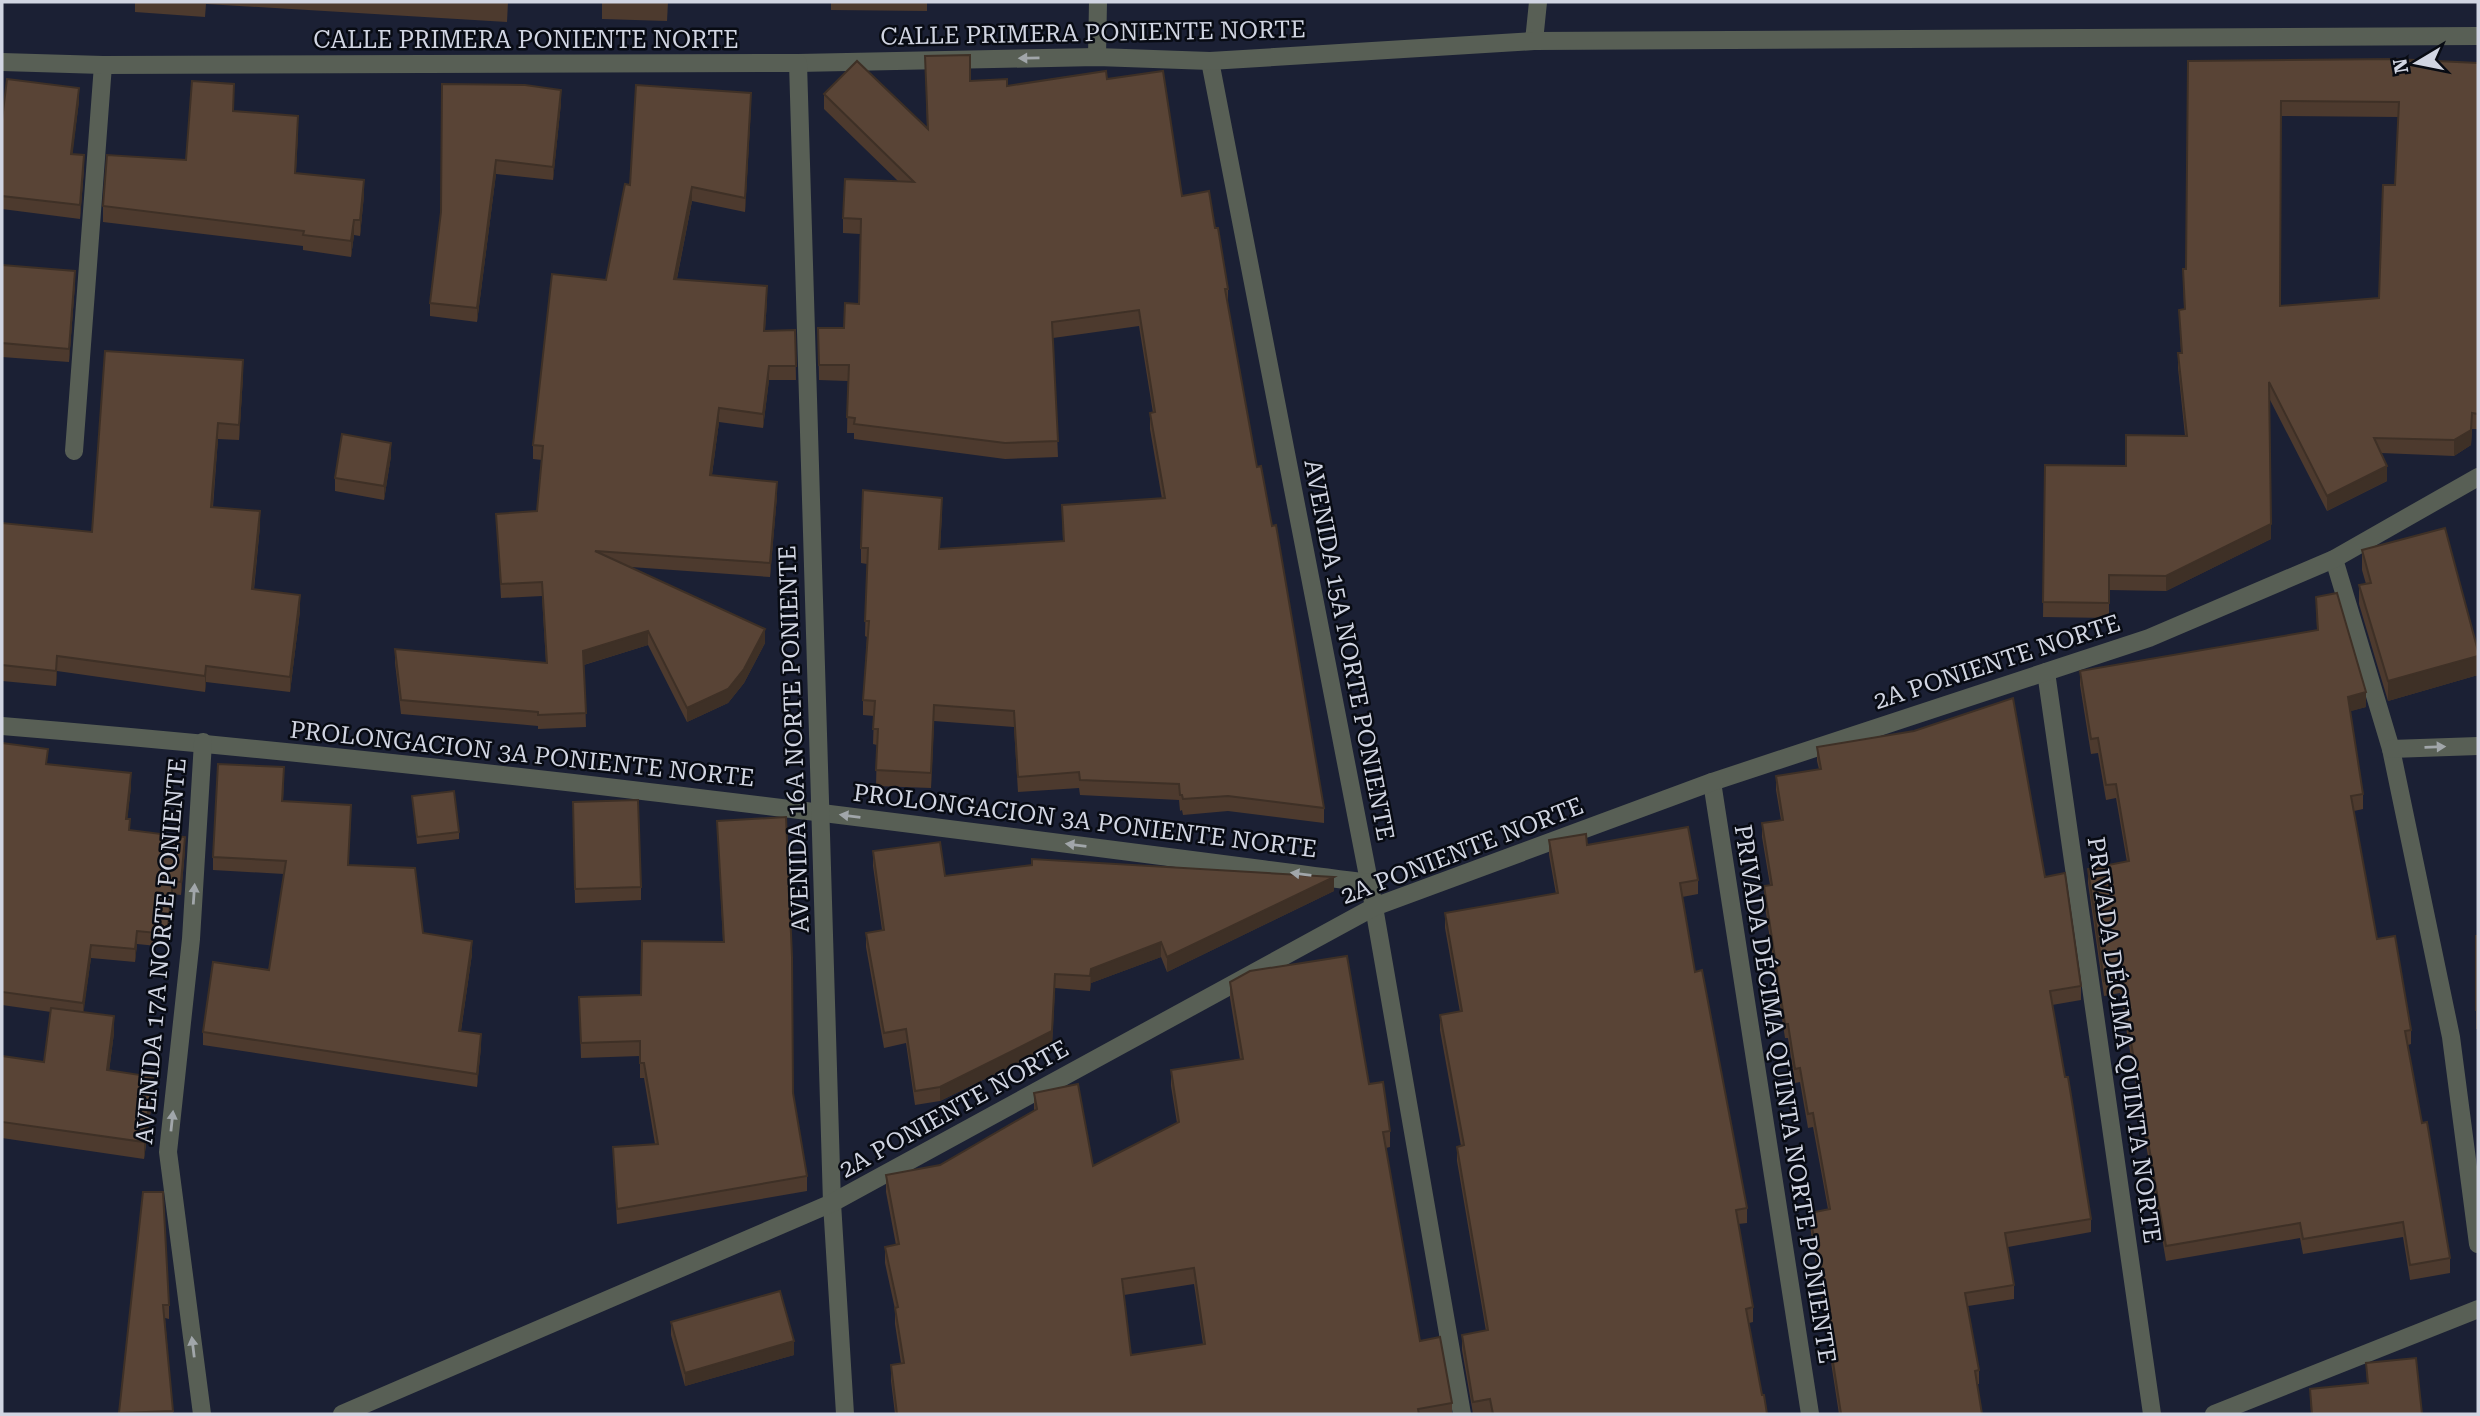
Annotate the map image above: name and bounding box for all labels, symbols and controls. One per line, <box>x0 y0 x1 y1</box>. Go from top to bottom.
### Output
street label: CALLE PRIMERA PONIENTE NORTE <box>880 15 1306 51</box>
street label: CALLE PRIMERA PONIENTE NORTE <box>313 26 739 54</box>
north arrow <box>2382 28 2452 98</box>
one-way arrow <box>1018 53 1040 64</box>
text: N <box>2388 56 2413 75</box>
street label: AVENIDA 15A NORTE PONIENTE <box>1298 457 1400 843</box>
street label: AVENIDA 16A NORTE PONIENTE <box>773 545 815 933</box>
street label: 2A PONIENTE NORTE <box>1870 609 2124 715</box>
street label: PROLONGACION 3A PONIENTE NORTE <box>288 716 756 792</box>
one-way arrow <box>2424 742 2446 753</box>
street label: AVENIDA 17A NORTE PONIENTE <box>130 757 192 1145</box>
street label: PROLONGACION 3A PONIENTE NORTE <box>851 779 1319 863</box>
street label: 2A PONIENTE NORTE <box>1337 792 1587 910</box>
one-way arrow <box>839 810 861 821</box>
street label: PRIVADA DÉCIMA QUINTA NORTE PONIENTE <box>1729 822 1842 1366</box>
street label: PRIVADA DÉCIMA QUINTA NORTE <box>2082 835 2167 1245</box>
one-way arrow <box>1065 839 1087 850</box>
one-way arrow <box>1290 868 1312 879</box>
one-way arrow <box>188 883 199 905</box>
street label: 2A PONIENTE NORTE <box>835 1034 1073 1184</box>
one-way arrow <box>166 1110 177 1132</box>
one-way arrow <box>188 1335 199 1357</box>

